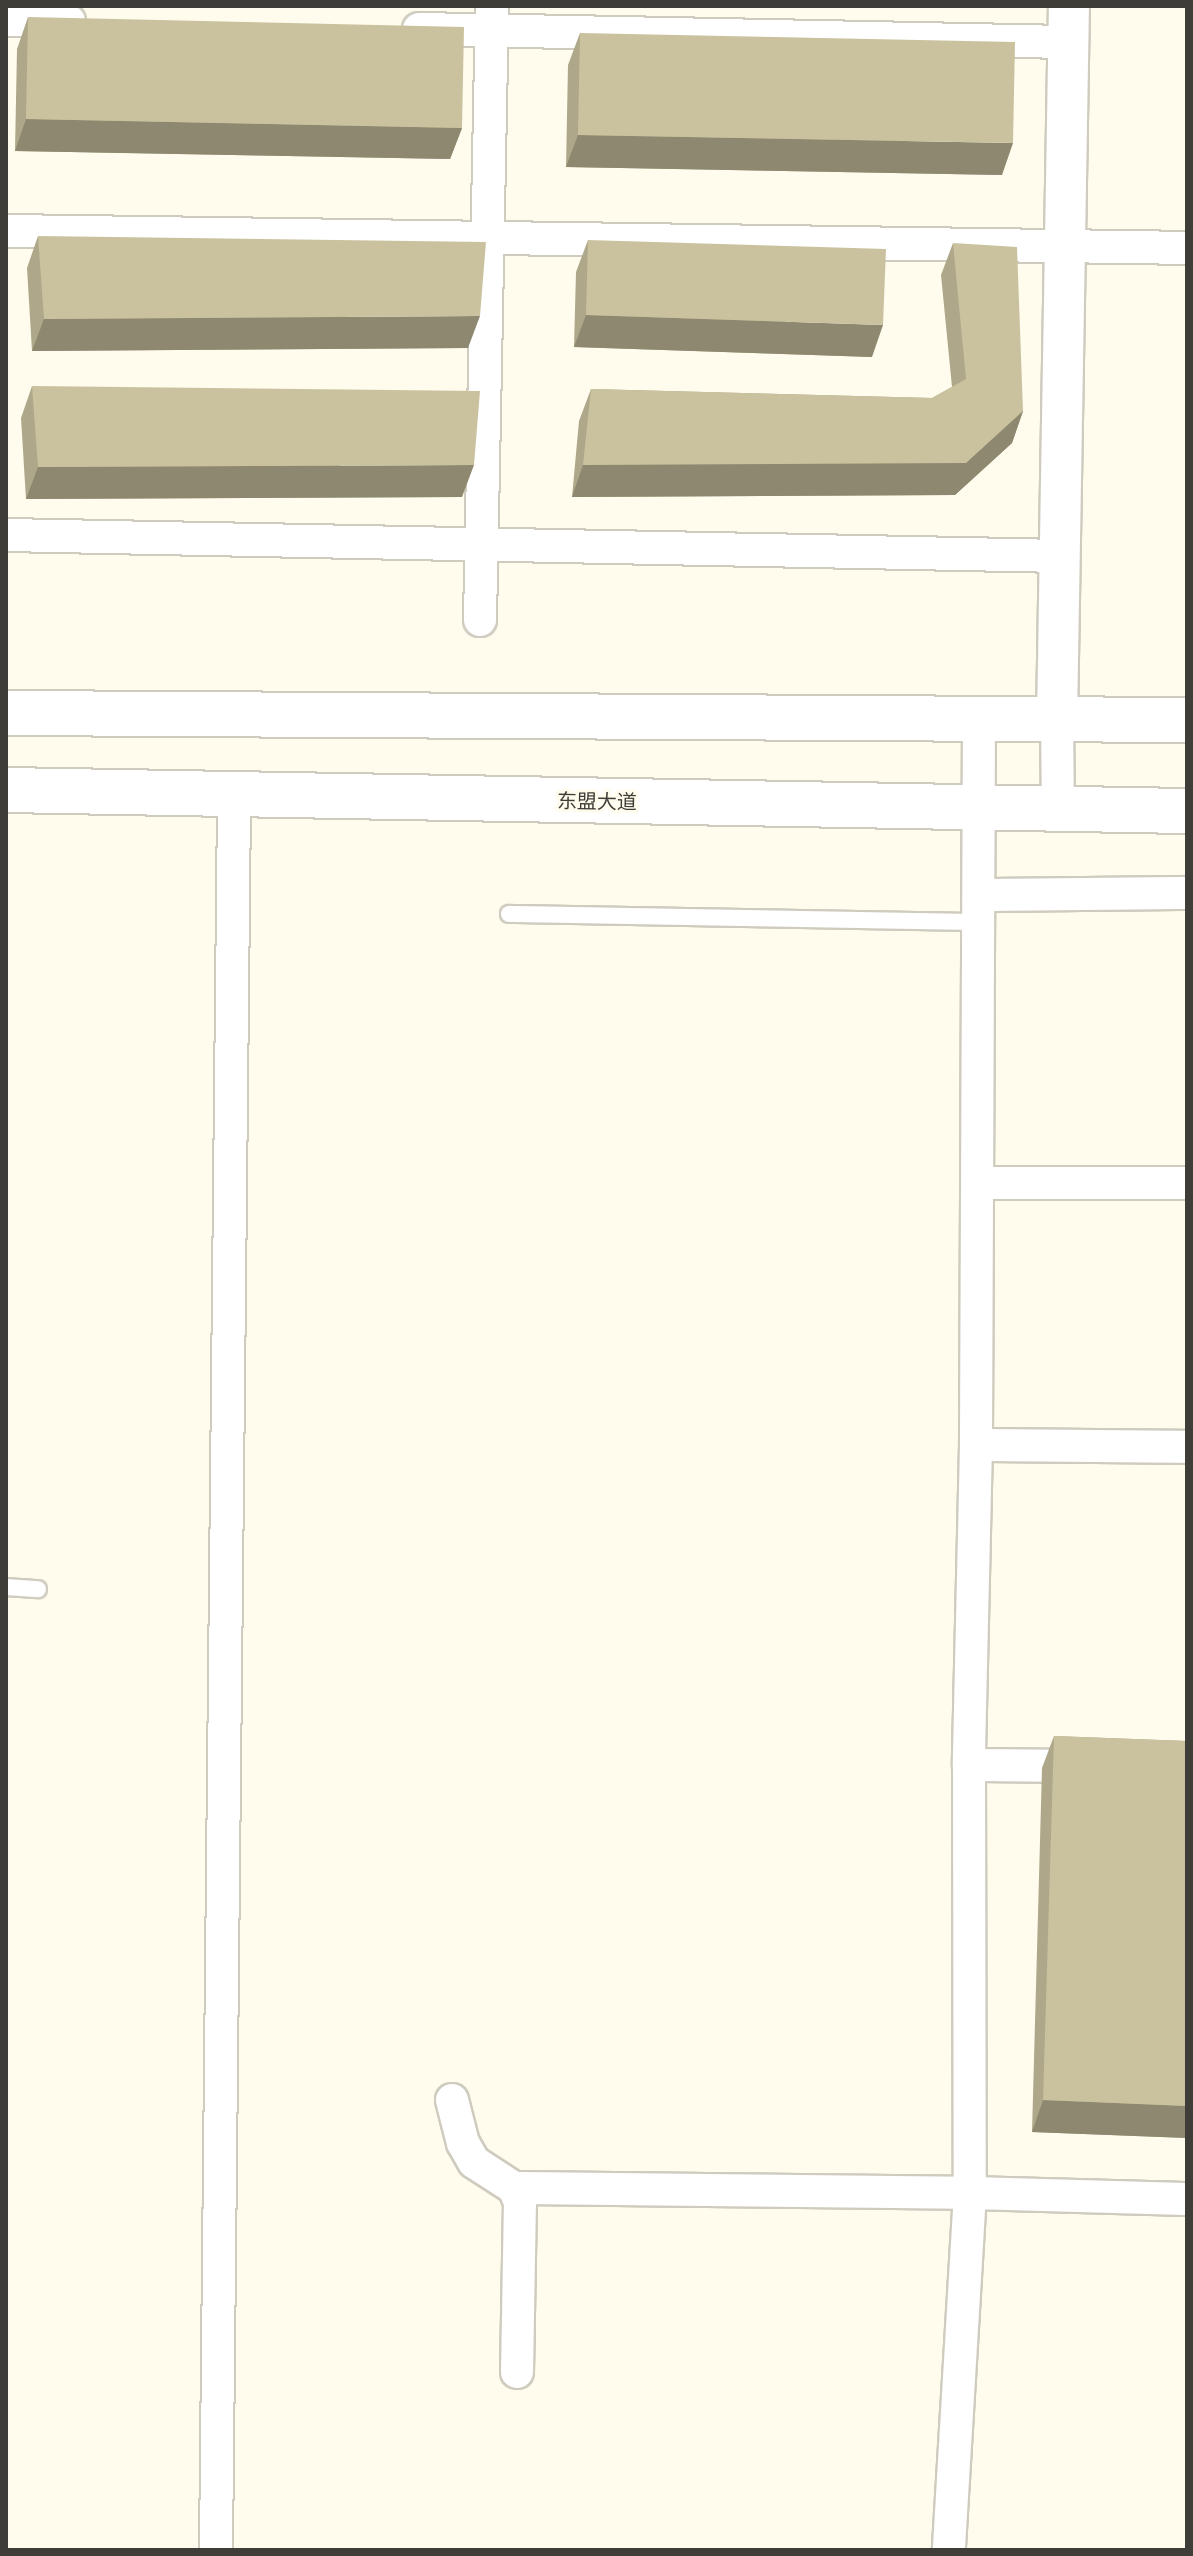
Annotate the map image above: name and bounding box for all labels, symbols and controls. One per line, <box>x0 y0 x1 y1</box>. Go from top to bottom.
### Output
street label: 东盟大道 <box>557 788 637 814</box>

